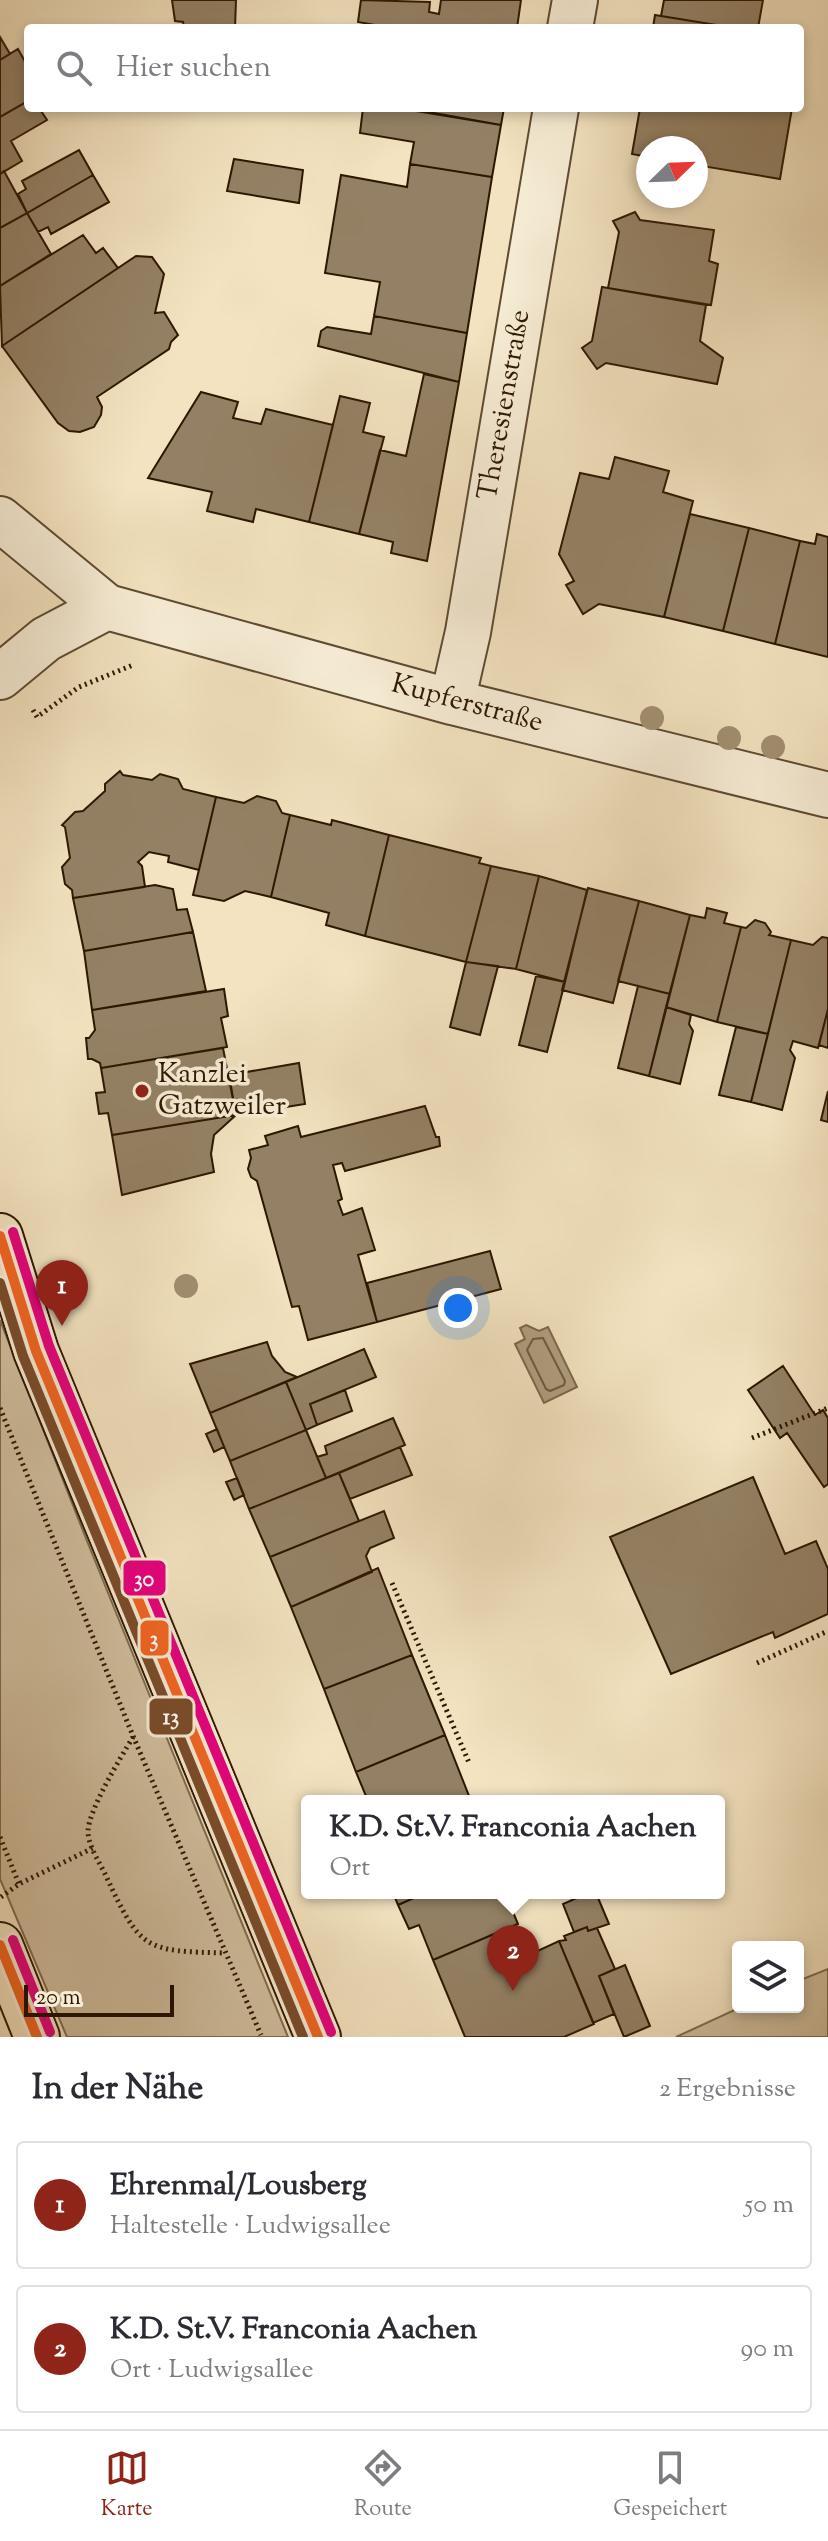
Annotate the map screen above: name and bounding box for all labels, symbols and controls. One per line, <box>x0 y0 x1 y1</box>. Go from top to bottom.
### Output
search box <box>24 24 804 112</box>
icon: search <box>52 46 96 90</box>
text: Hier suchen <box>116 47 271 90</box>
north arrow <box>636 136 708 208</box>
street label: Theresienstraße <box>469 307 541 503</box>
street label: Kupferstraße <box>387 665 547 743</box>
place label: Kanzlei Gatzweiler <box>158 1055 286 1127</box>
marker: Kanzlei Gatzweiler <box>133 1082 151 1100</box>
pin: 1 <box>36 1260 88 1326</box>
your location <box>438 1288 478 1328</box>
line badge: 30 <box>122 1559 167 1597</box>
text: 30 <box>134 1565 155 1597</box>
line badge: 3 <box>139 1619 170 1657</box>
text: 3 <box>150 1625 159 1657</box>
line badge: 13 <box>148 1697 194 1736</box>
text: 13 <box>163 1703 179 1735</box>
popup <box>301 1795 725 1899</box>
text: K.D. St.V. Franconia Aachen <box>329 1807 697 1850</box>
text: Ort <box>329 1850 370 1887</box>
pin: 2 <box>487 1925 539 1991</box>
map controls <box>732 1941 804 2013</box>
button: layers <box>732 1941 804 2013</box>
scale bar <box>24 1981 174 2017</box>
text: 20 m <box>36 1983 81 2015</box>
text: In der Nähe <box>32 2065 203 2114</box>
text: 2 Ergebnisse <box>659 2071 796 2108</box>
text: Ehrenmal/Lousberg <box>110 2165 367 2208</box>
text: 1 <box>56 2187 64 2224</box>
text: 50 m <box>744 2187 794 2224</box>
text: Haltestelle · Ludwigsallee <box>110 2208 391 2245</box>
text: K.D. St.V. Franconia Aachen <box>110 2309 477 2352</box>
text: 2 <box>54 2331 66 2368</box>
text: 90 m <box>741 2331 794 2368</box>
text: Ort · Ludwigsallee <box>110 2352 314 2389</box>
tab: Karte <box>101 2446 153 2526</box>
tab: Route <box>354 2446 412 2526</box>
tab: Gespeichert <box>613 2446 727 2526</box>

